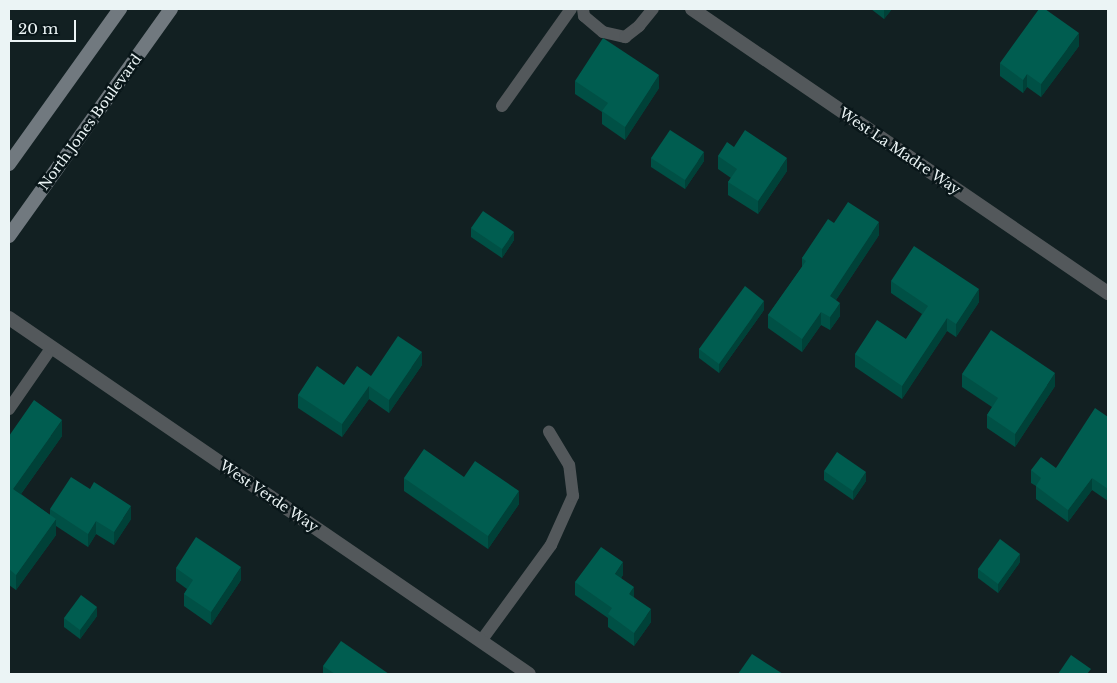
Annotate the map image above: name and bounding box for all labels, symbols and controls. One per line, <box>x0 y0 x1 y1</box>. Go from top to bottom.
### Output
scale bar <box>12 10 79 42</box>
text: 20 m <box>18 19 58 38</box>
street label: North Jones Boulevard <box>35 51 145 193</box>
street label: West La Madre Way <box>836 104 964 198</box>
street label: West Verde Way <box>216 456 322 536</box>

